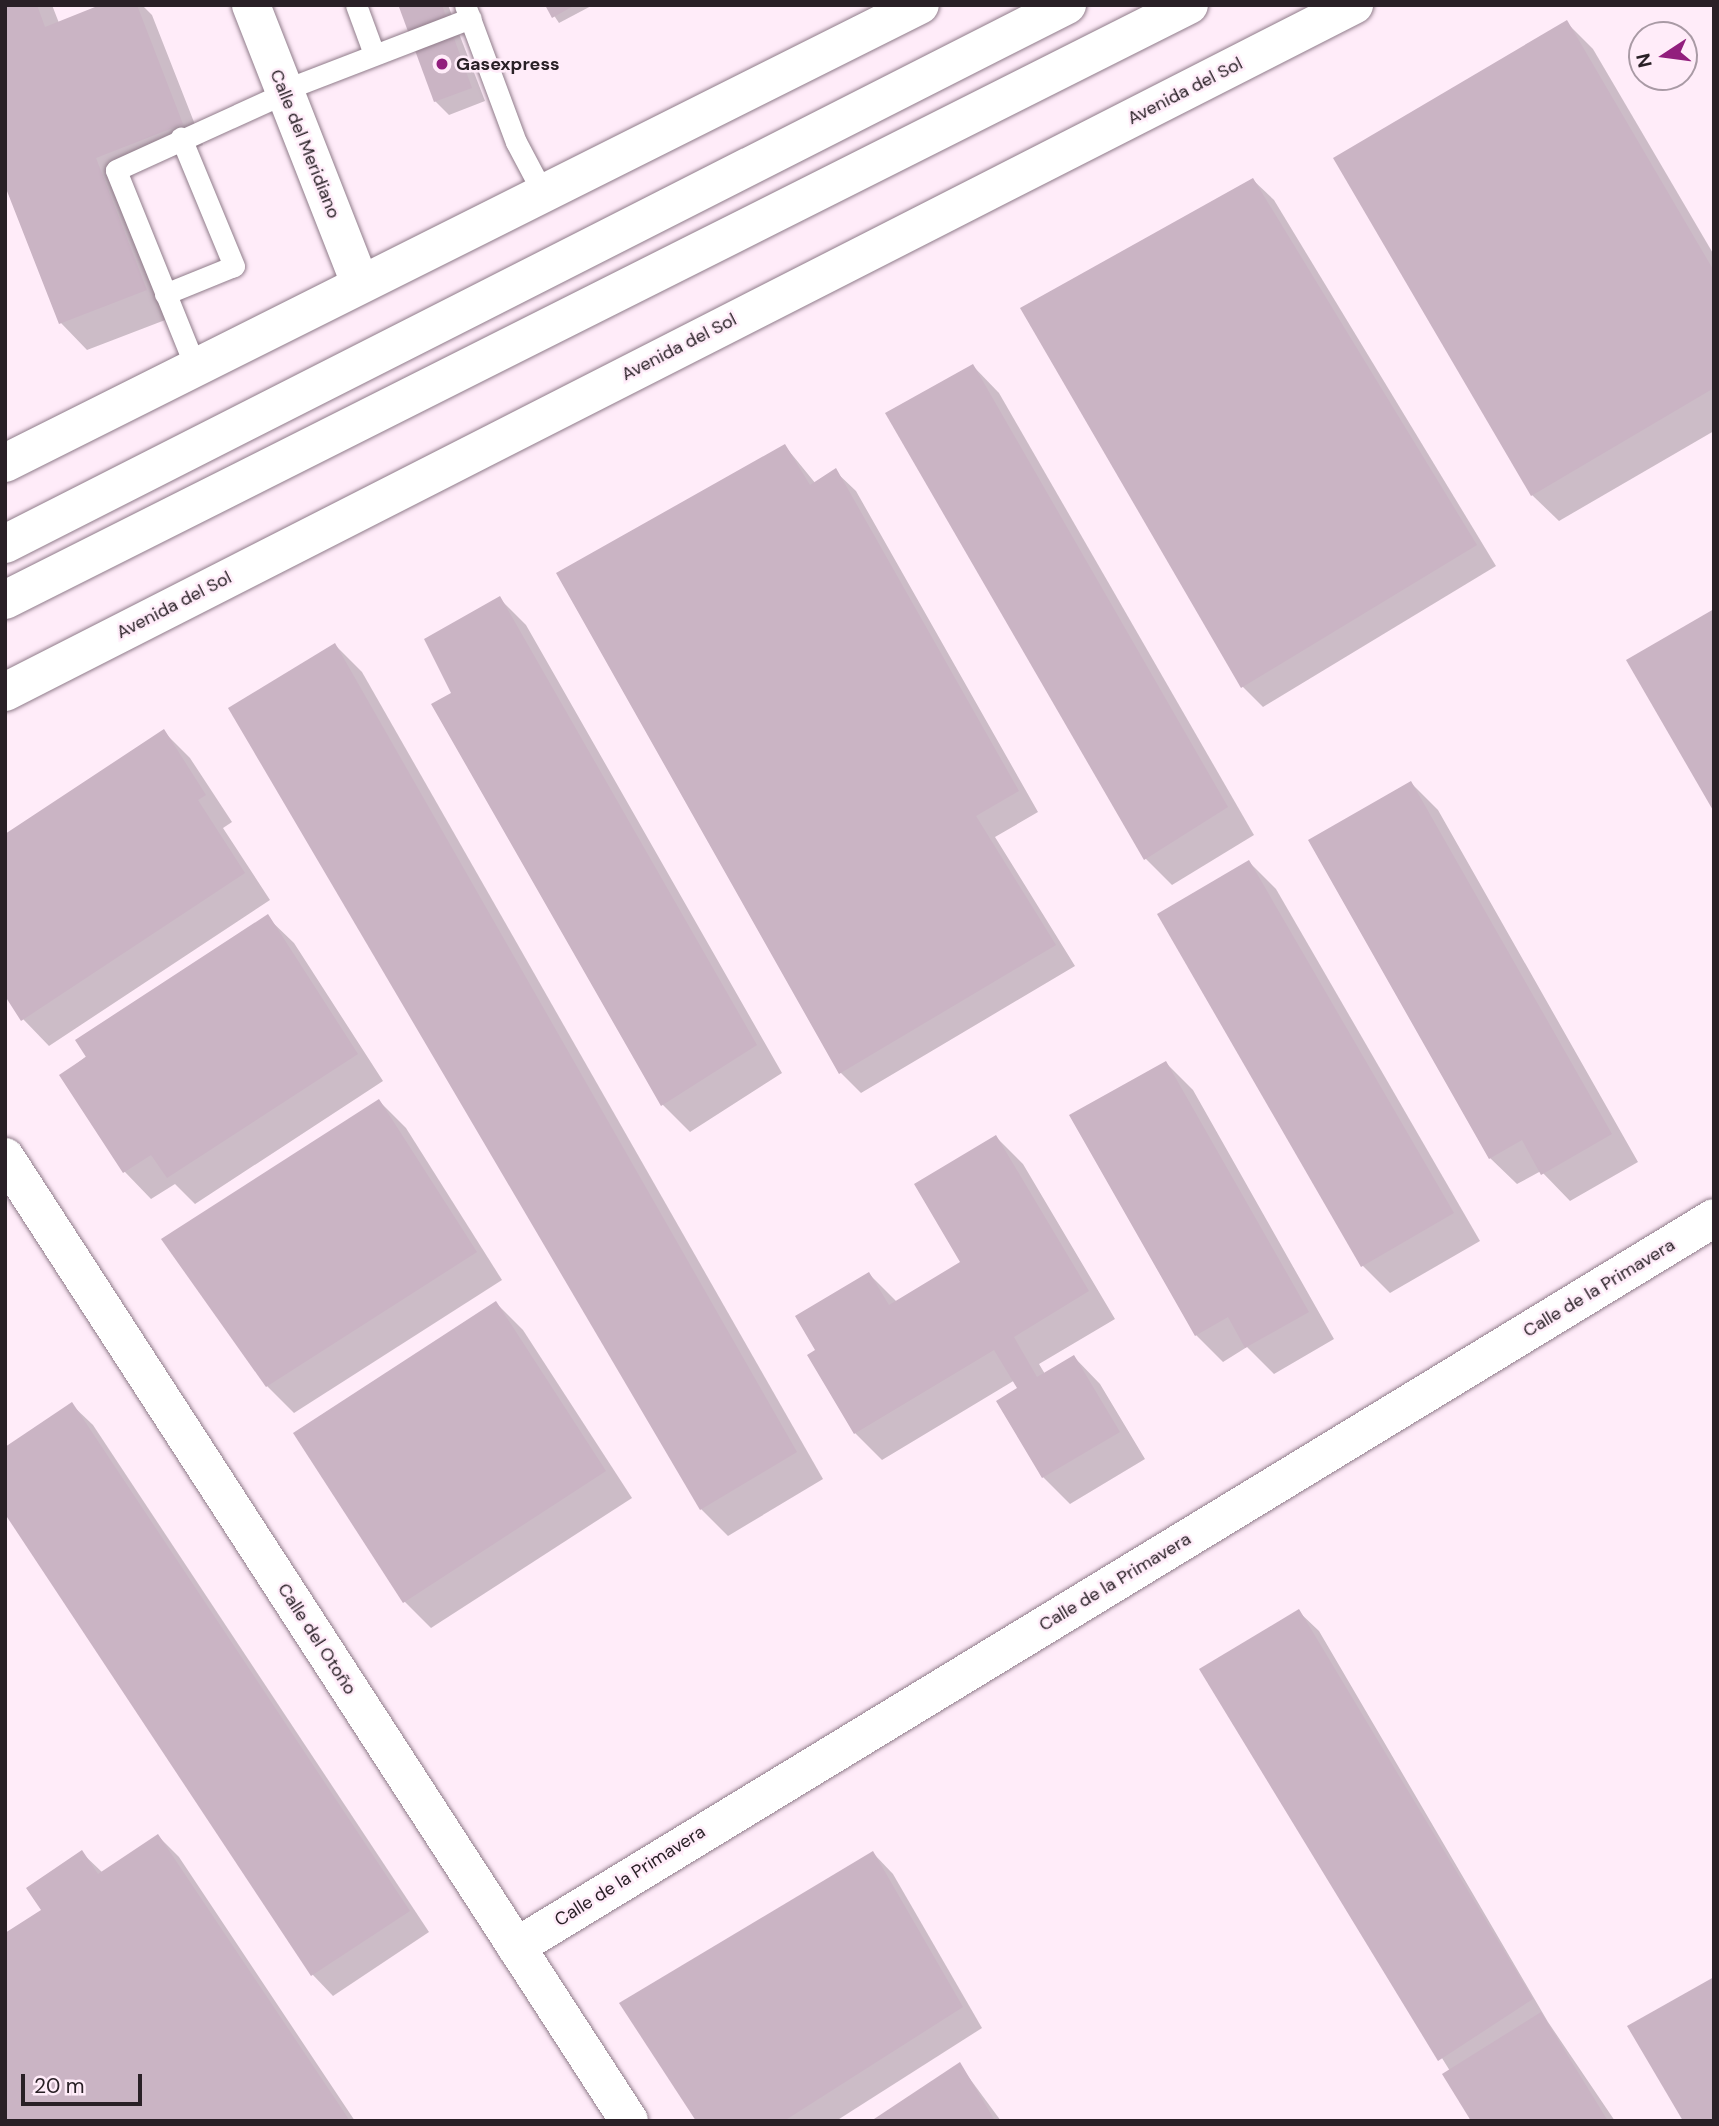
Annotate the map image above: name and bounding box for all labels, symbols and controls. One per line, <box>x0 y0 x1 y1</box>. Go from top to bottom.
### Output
north arrow <box>1628 21 1698 91</box>
text: N <box>1630 51 1658 70</box>
place label: Gasexpress <box>456 53 560 75</box>
street label: Avenida del Sol <box>1124 53 1246 129</box>
marker: Gasexpress <box>434 56 450 72</box>
street label: Calle del Meridiano <box>265 66 345 222</box>
street label: Avenida del Sol <box>618 309 740 385</box>
street label: Avenida del Sol <box>113 567 235 643</box>
street label: Calle de la Primavera <box>1519 1234 1679 1342</box>
street label: Calle de la Primavera <box>1035 1528 1195 1636</box>
street label: Calle del Otoño <box>273 1579 361 1699</box>
street label: Calle de la Primavera <box>551 1821 709 1931</box>
scale bar <box>24 2060 145 2104</box>
text: 20 m <box>34 2072 85 2100</box>

